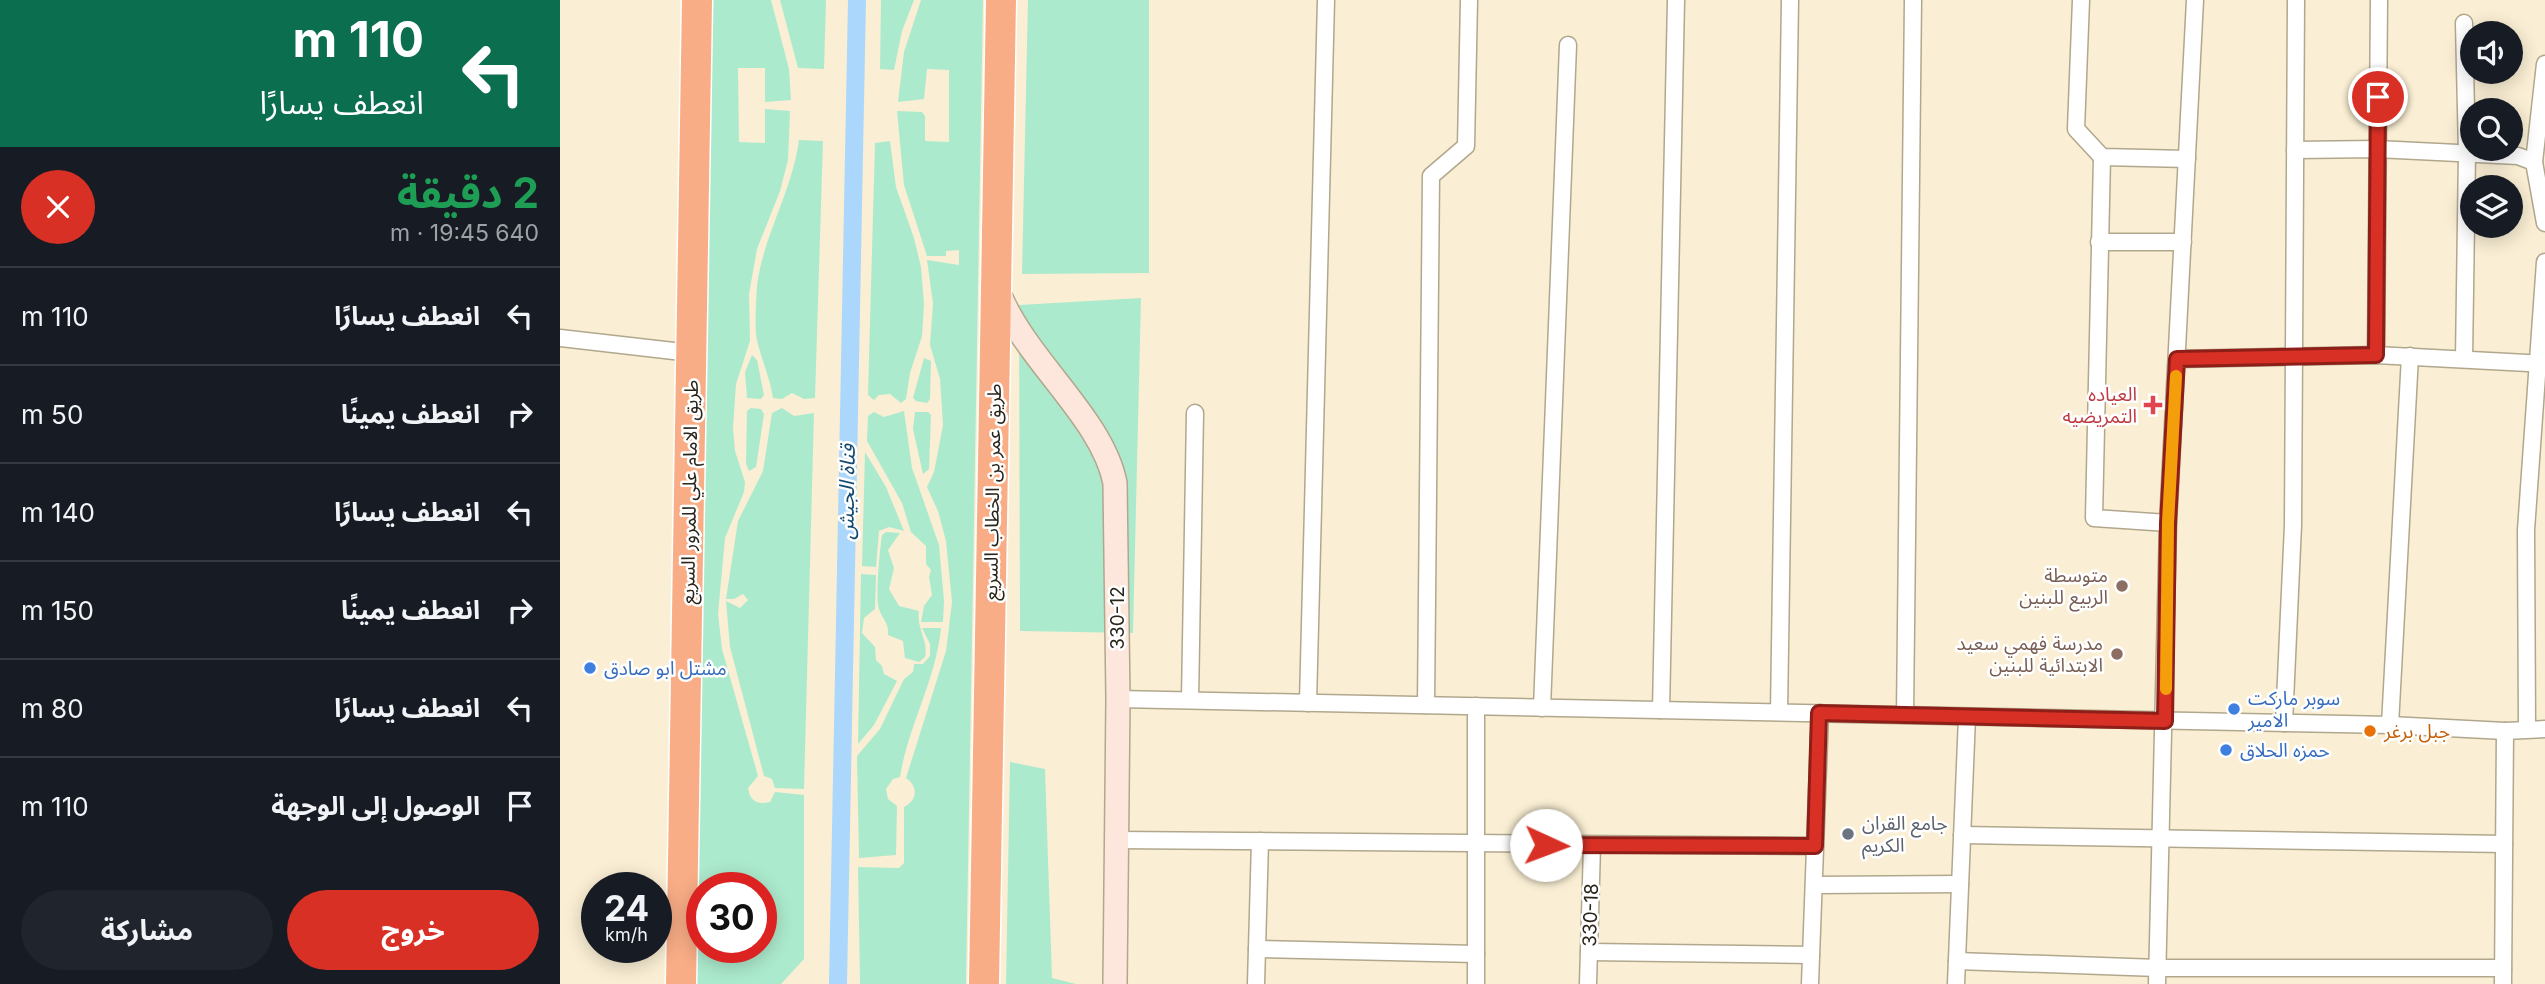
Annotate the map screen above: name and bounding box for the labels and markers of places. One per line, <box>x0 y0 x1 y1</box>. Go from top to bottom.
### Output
pin <box>2348 67 2408 127</box>
place label: العياده التمريضيه <box>2062 383 2137 428</box>
marker: العياده التمريضيه <box>2143 395 2163 415</box>
place label: متوسطة الربيع للبنين <box>2019 564 2108 612</box>
marker: متوسطة الربيع للبنين <box>2114 578 2130 594</box>
place label: مدرسة فهمي سعيد الابتدائية للبنين <box>1957 632 2103 677</box>
marker: مدرسة فهمي سعيد الابتدائية للبنين <box>2109 646 2125 662</box>
place label: مشتل ابو صادق <box>604 657 727 680</box>
marker: مشتل ابو صادق <box>582 660 598 676</box>
place label: سوبر ماركت الامير <box>2247 687 2340 732</box>
marker: سوبر ماركت الامير <box>2226 701 2242 717</box>
place label: جبل برغر <box>2383 720 2450 743</box>
marker: جبل برغر <box>2362 723 2378 739</box>
place label: حمزه الحلاق <box>2240 739 2330 762</box>
marker: حمزه الحلاق <box>2218 742 2234 758</box>
place label: جامع القران الكريم <box>1862 812 1948 860</box>
marker: جامع القران الكريم <box>1840 826 1856 842</box>

